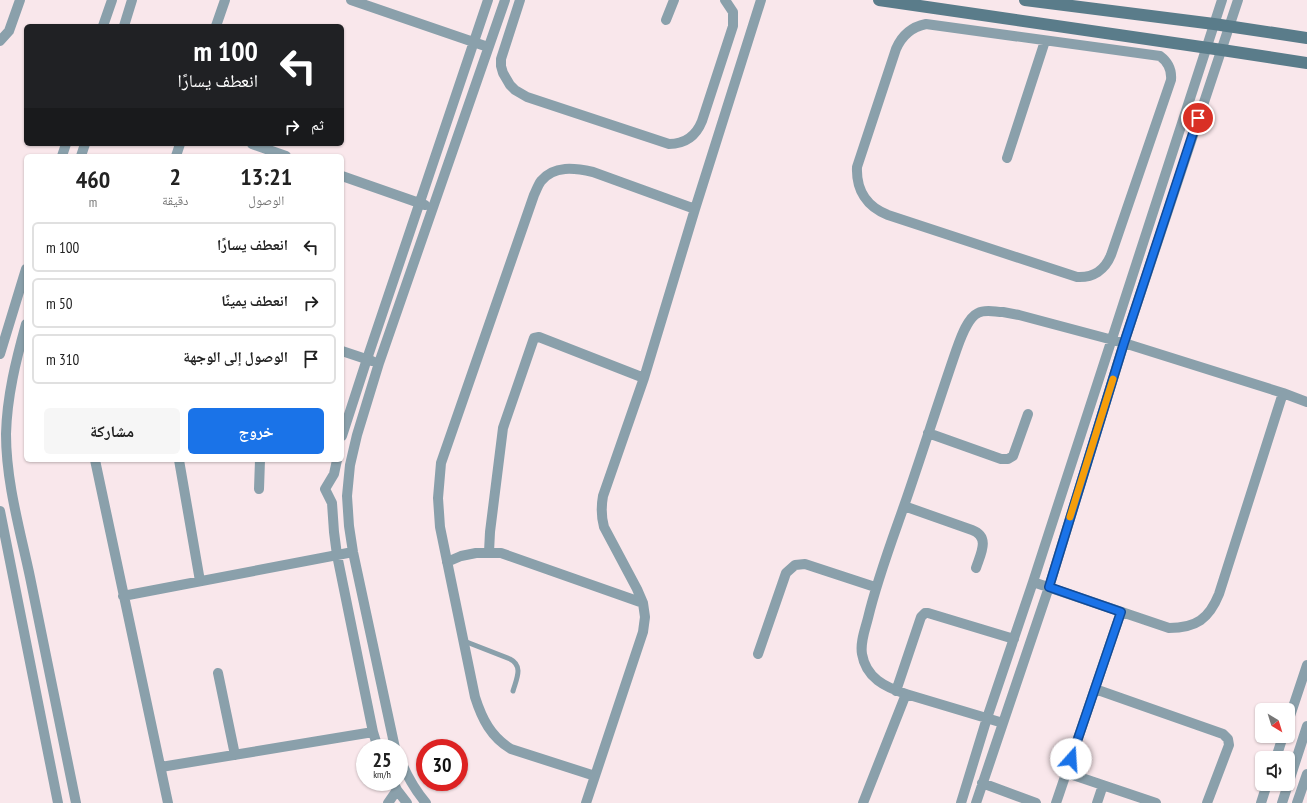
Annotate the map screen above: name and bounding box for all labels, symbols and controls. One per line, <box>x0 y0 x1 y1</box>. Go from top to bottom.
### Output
text: 100 m <box>194 32 258 69</box>
icon: left <box>272 40 324 92</box>
text: انعطف يسارًا <box>178 69 258 92</box>
pin <box>1181 101 1215 135</box>
icon: arrive <box>1187 107 1209 129</box>
text: ثم <box>311 115 324 134</box>
icon: right <box>281 116 303 138</box>
text: 2 <box>170 161 181 192</box>
text: 13:21 <box>240 161 292 192</box>
text: 460 <box>76 164 110 195</box>
text: دقيقة <box>162 192 188 209</box>
text: الوصول <box>248 192 284 209</box>
text: m <box>89 194 97 211</box>
text: انعطف يسارًا <box>217 235 288 254</box>
icon: left <box>300 236 322 258</box>
text: 100 m <box>46 238 79 257</box>
text: انعطف يمينًا <box>221 291 288 310</box>
icon: right <box>300 292 322 314</box>
text: 50 m <box>46 294 72 313</box>
text: الوصول إلى الوجهة <box>183 347 288 366</box>
icon: arrive <box>300 348 322 370</box>
text: 310 m <box>46 350 79 369</box>
button: مشاركة <box>44 408 180 454</box>
button: خروج <box>188 408 324 454</box>
north arrow <box>1255 703 1295 743</box>
map controls <box>1255 703 1295 791</box>
position arrow <box>1050 738 1092 780</box>
speed limit sign: 30 <box>416 739 468 791</box>
text: 25 <box>372 747 392 773</box>
button: sound <box>1255 751 1295 791</box>
text: km/h <box>373 768 391 781</box>

